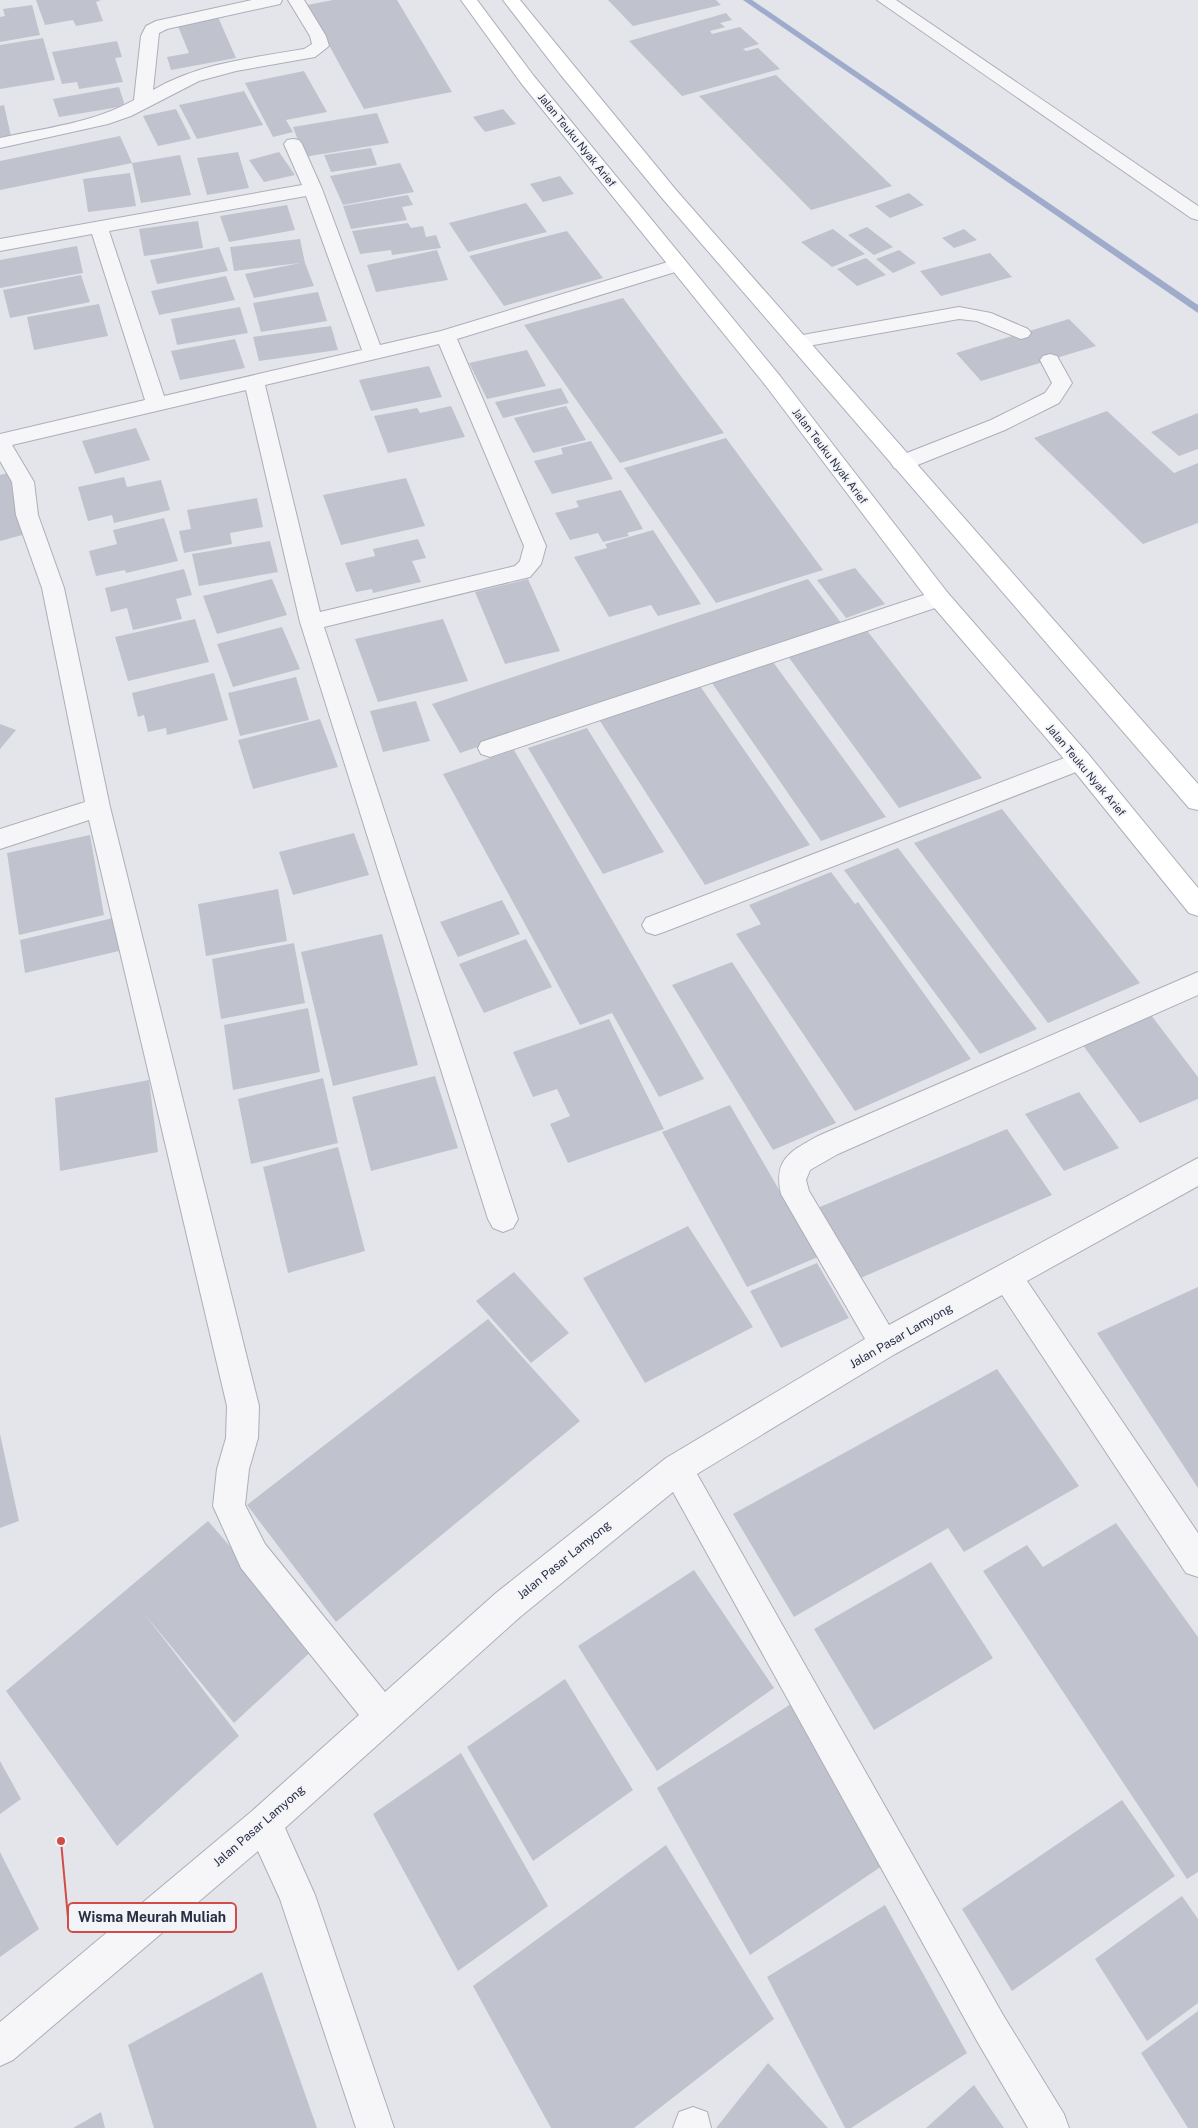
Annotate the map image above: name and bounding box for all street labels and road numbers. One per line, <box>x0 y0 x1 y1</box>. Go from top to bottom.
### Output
street label: Jalan Teuku Nyak Arief <box>536 91 619 190</box>
street label: Jalan Teuku Nyak Arief <box>790 406 870 507</box>
street label: Jalan Teuku Nyak Arief <box>1044 722 1128 819</box>
street label: Jalan Pasar Lamyong <box>847 1301 955 1371</box>
street label: Jalan Pasar Lamyong <box>514 1518 614 1602</box>
street label: Jalan Pasar Lamyong <box>210 1782 308 1870</box>

